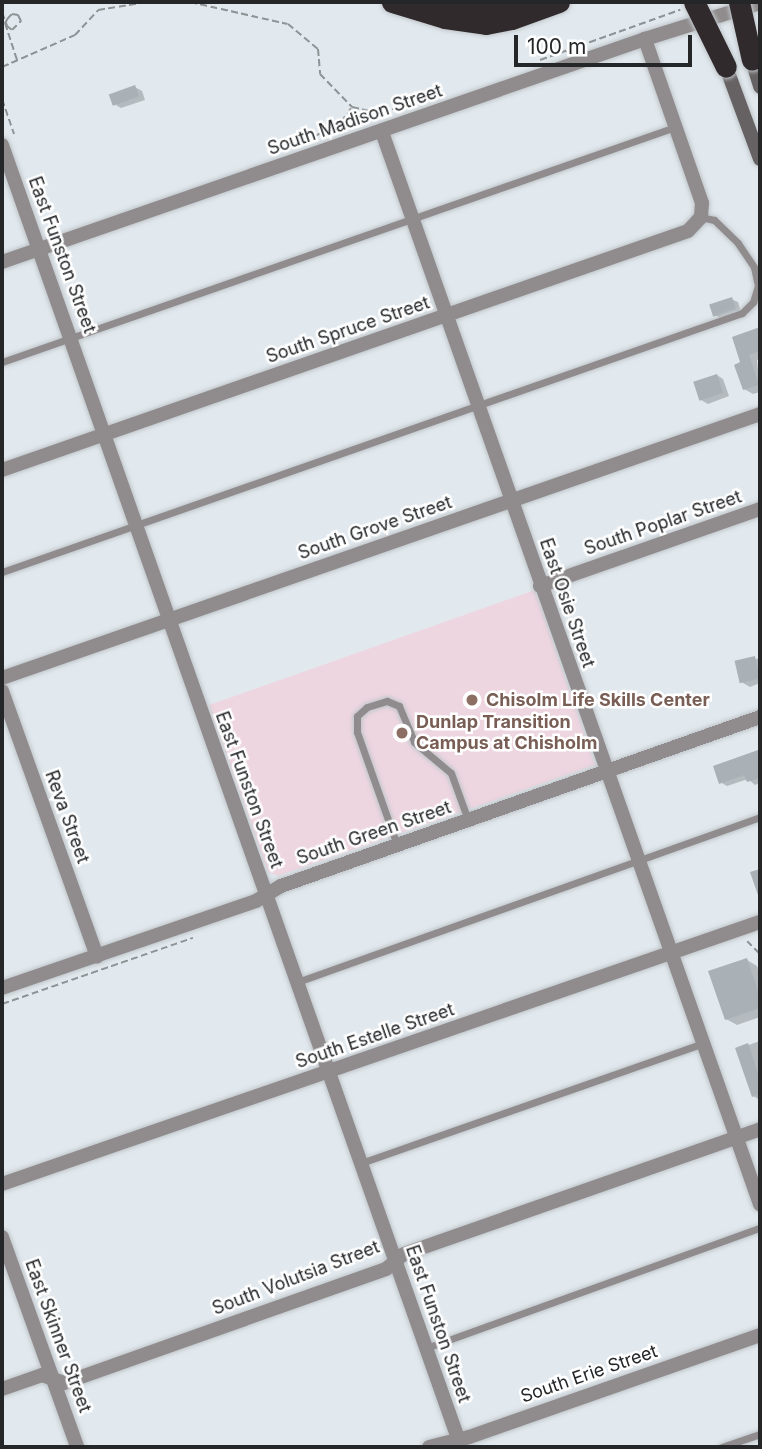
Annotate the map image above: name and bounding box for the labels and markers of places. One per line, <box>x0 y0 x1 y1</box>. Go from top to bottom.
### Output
place label: Chisolm Life Skills Center <box>486 689 710 711</box>
marker: Chisolm Life Skills Center <box>464 692 480 708</box>
place label: Dunlap Transition Campus at Chisholm <box>416 712 597 754</box>
marker: Dunlap Transition Campus at Chisholm <box>394 725 410 741</box>

